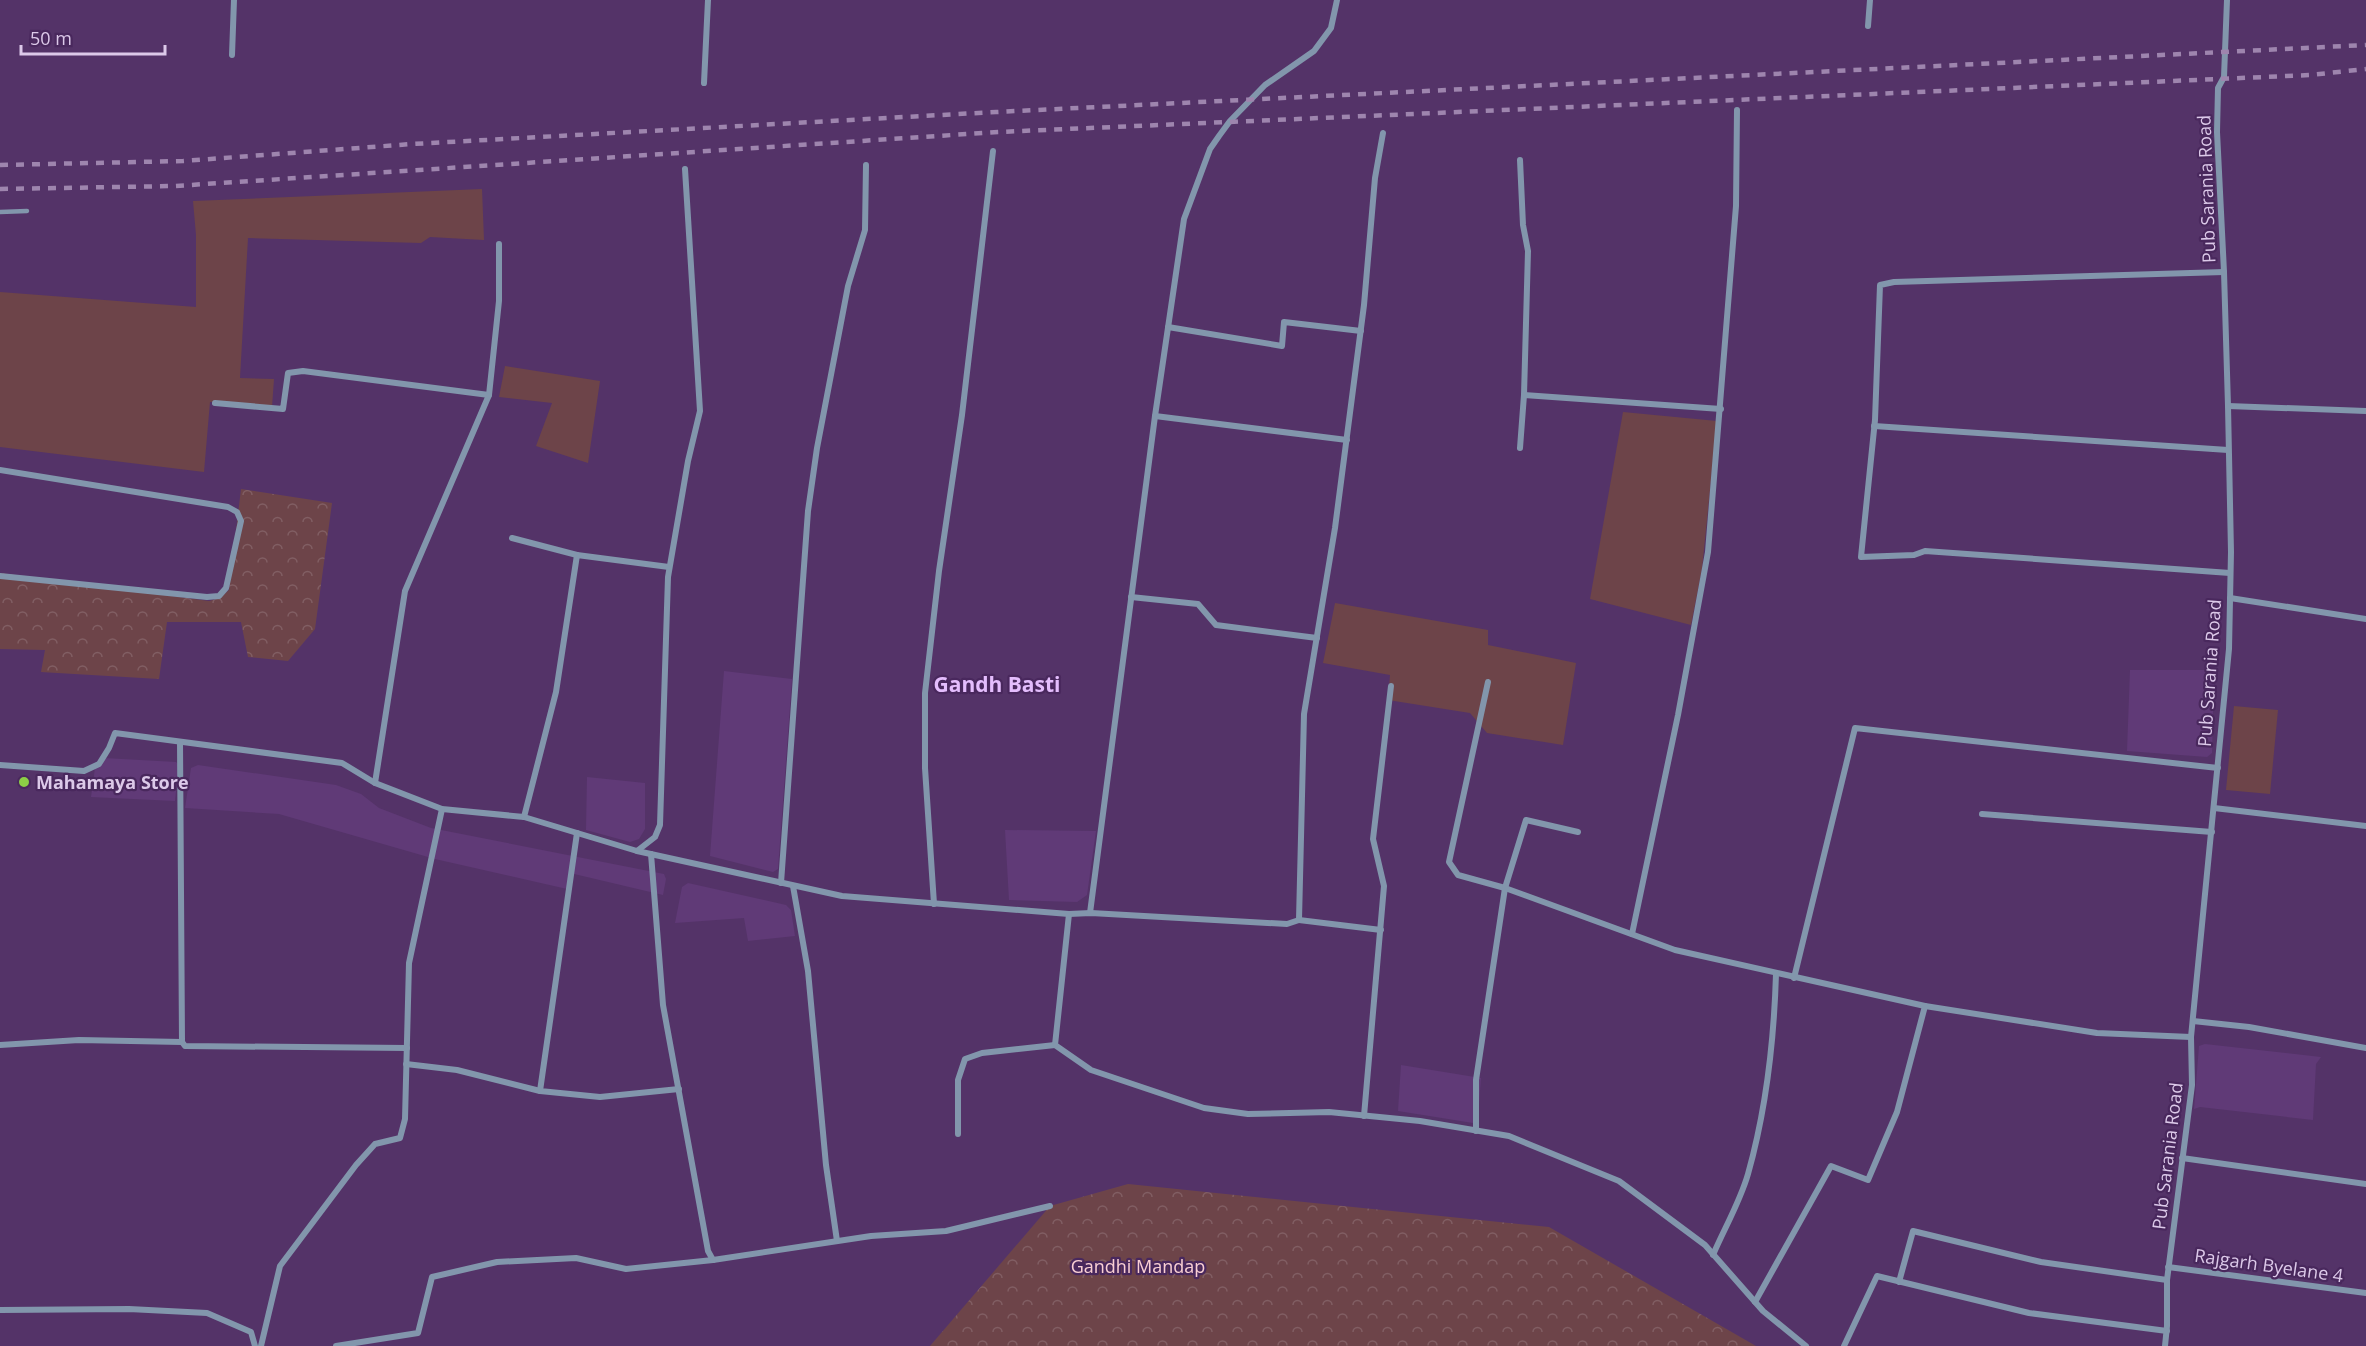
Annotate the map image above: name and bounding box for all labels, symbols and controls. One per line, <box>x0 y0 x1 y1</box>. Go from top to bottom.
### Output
scale bar <box>21 18 165 56</box>
text: 50 m <box>30 26 72 50</box>
street label: Pub Sarania Road <box>2191 115 2221 263</box>
street label: Pub Sarania Road <box>2192 598 2226 748</box>
district label: Gandh Basti <box>934 670 1061 698</box>
place label: Mahamaya Store <box>36 770 189 794</box>
marker: Mahamaya Store <box>17 775 31 789</box>
street label: Pub Sarania Road <box>2146 1081 2188 1231</box>
street label: Rajgarh Byelane 4 <box>2193 1243 2345 1287</box>
park label: Gandhi Mandap <box>1071 1254 1205 1278</box>

